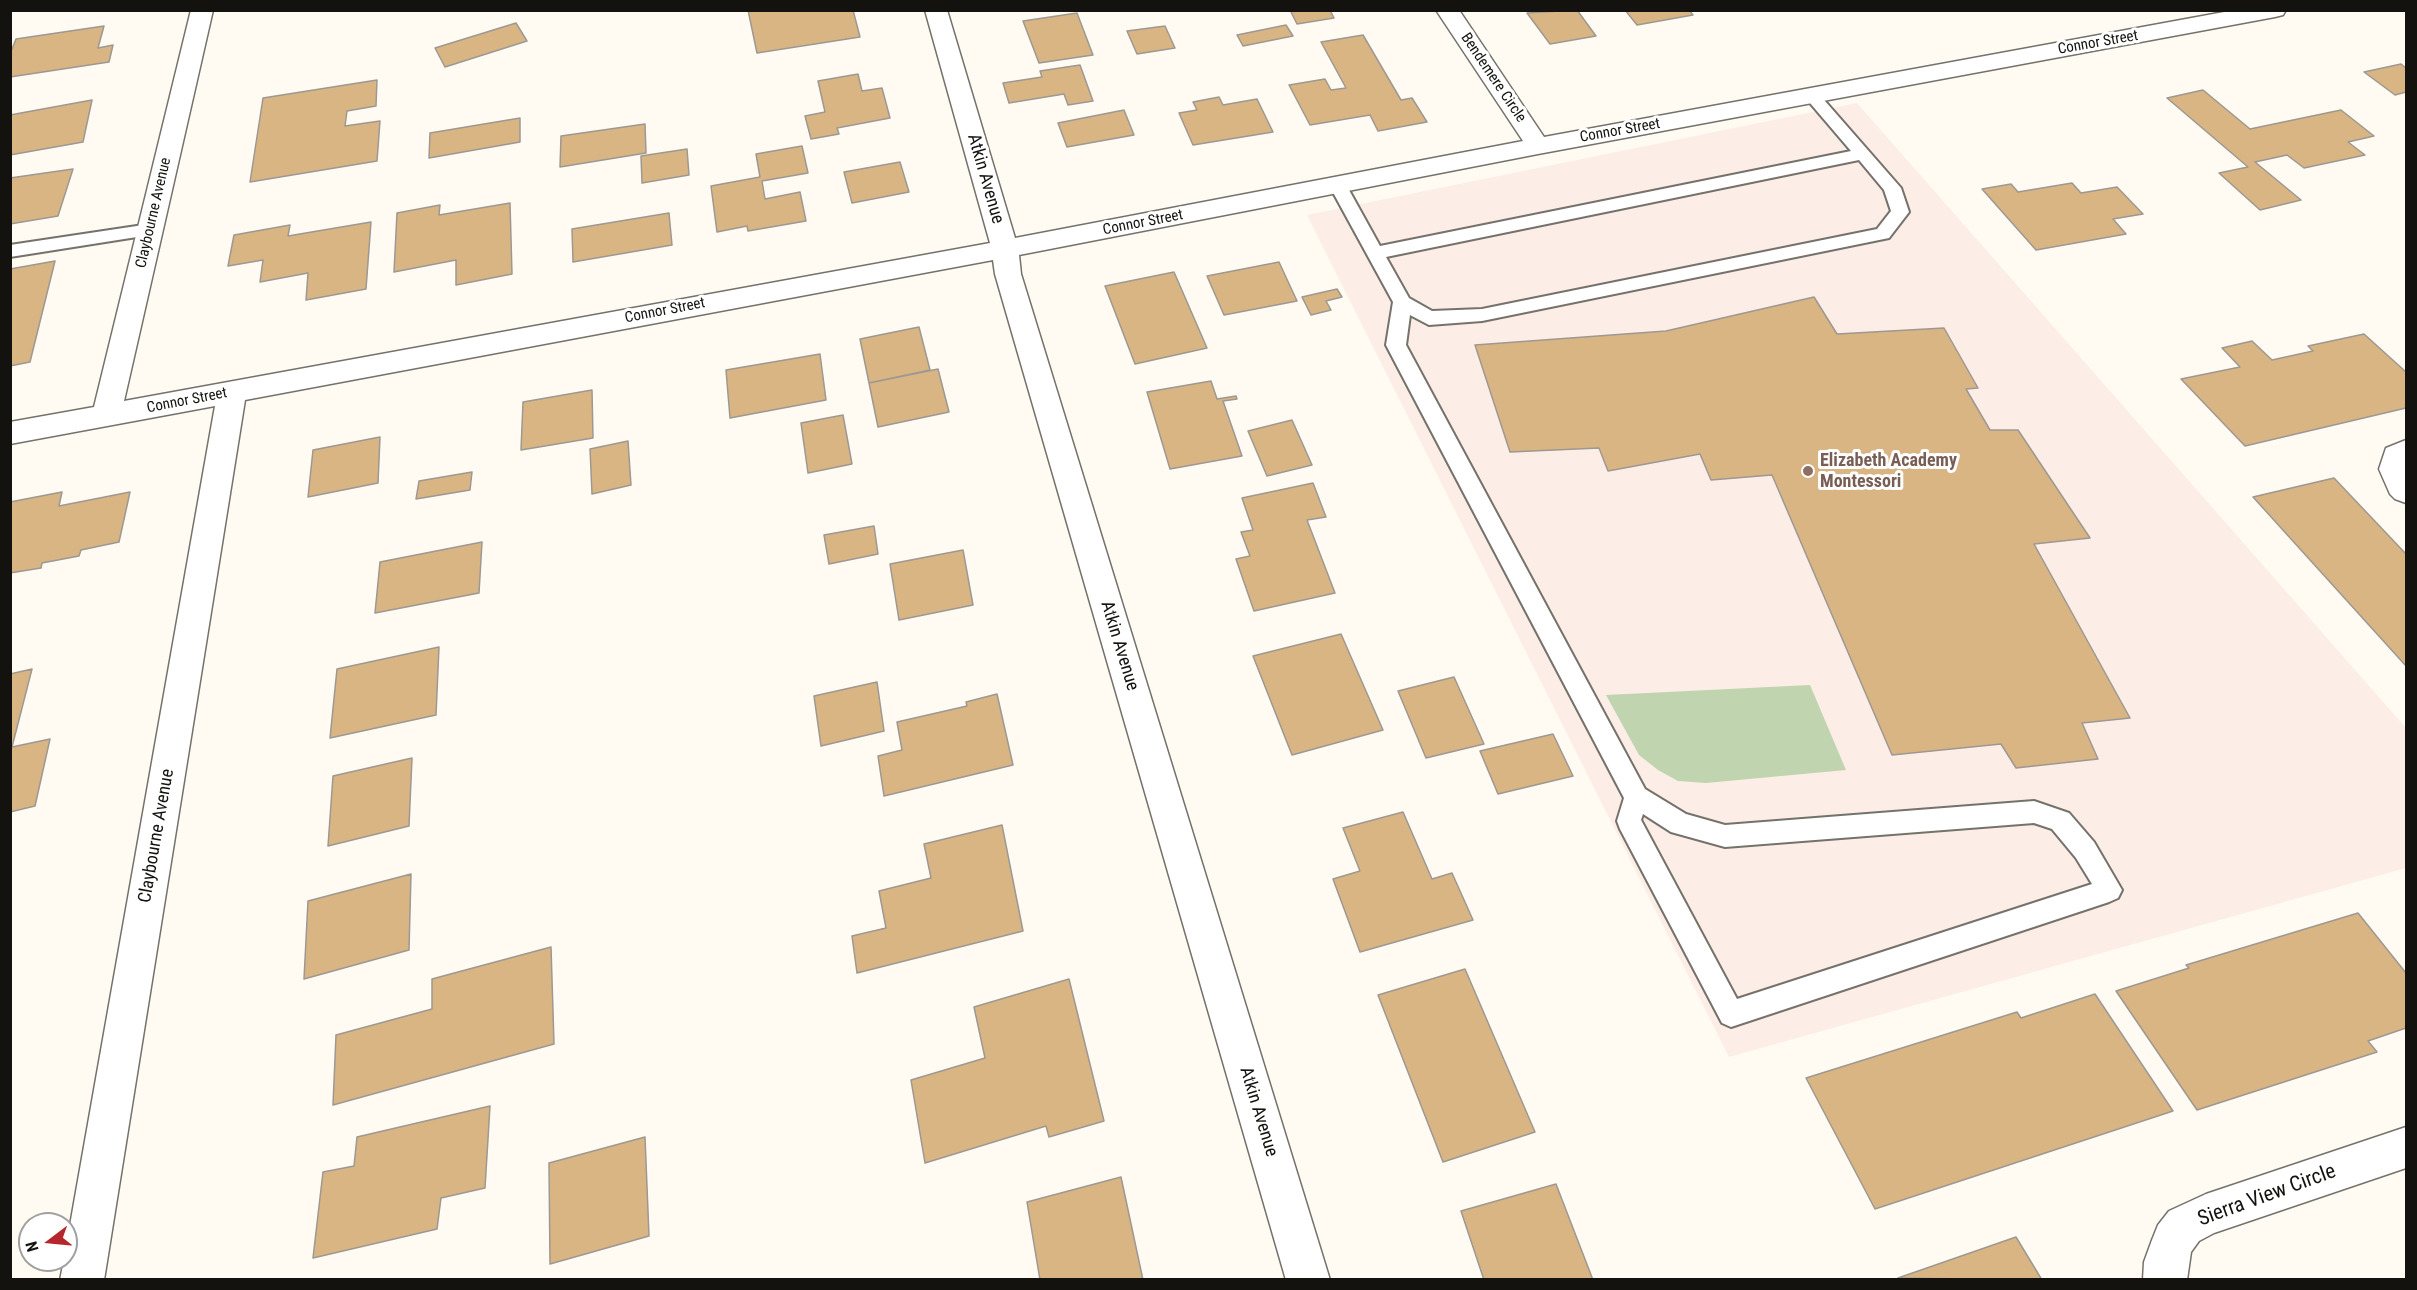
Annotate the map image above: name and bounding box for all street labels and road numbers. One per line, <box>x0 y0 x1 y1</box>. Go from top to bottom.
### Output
street label: Connor Street <box>2056 27 2140 59</box>
street label: Bendemere Circle <box>1456 30 1530 126</box>
street label: Connor Street <box>1578 115 1662 147</box>
street label: Atkin Avenue <box>962 132 1008 226</box>
street label: Claybourne Avenue <box>133 156 175 270</box>
street label: Connor Street <box>1101 206 1185 240</box>
street label: Connor Street <box>623 294 707 328</box>
street label: Connor Street <box>145 384 229 418</box>
street label: Atkin Avenue <box>1095 599 1143 693</box>
street label: Claybourne Avenue <box>135 767 179 905</box>
street label: Atkin Avenue <box>1234 1065 1282 1159</box>
street label: Sierra View Circle <box>2195 1159 2339 1233</box>

